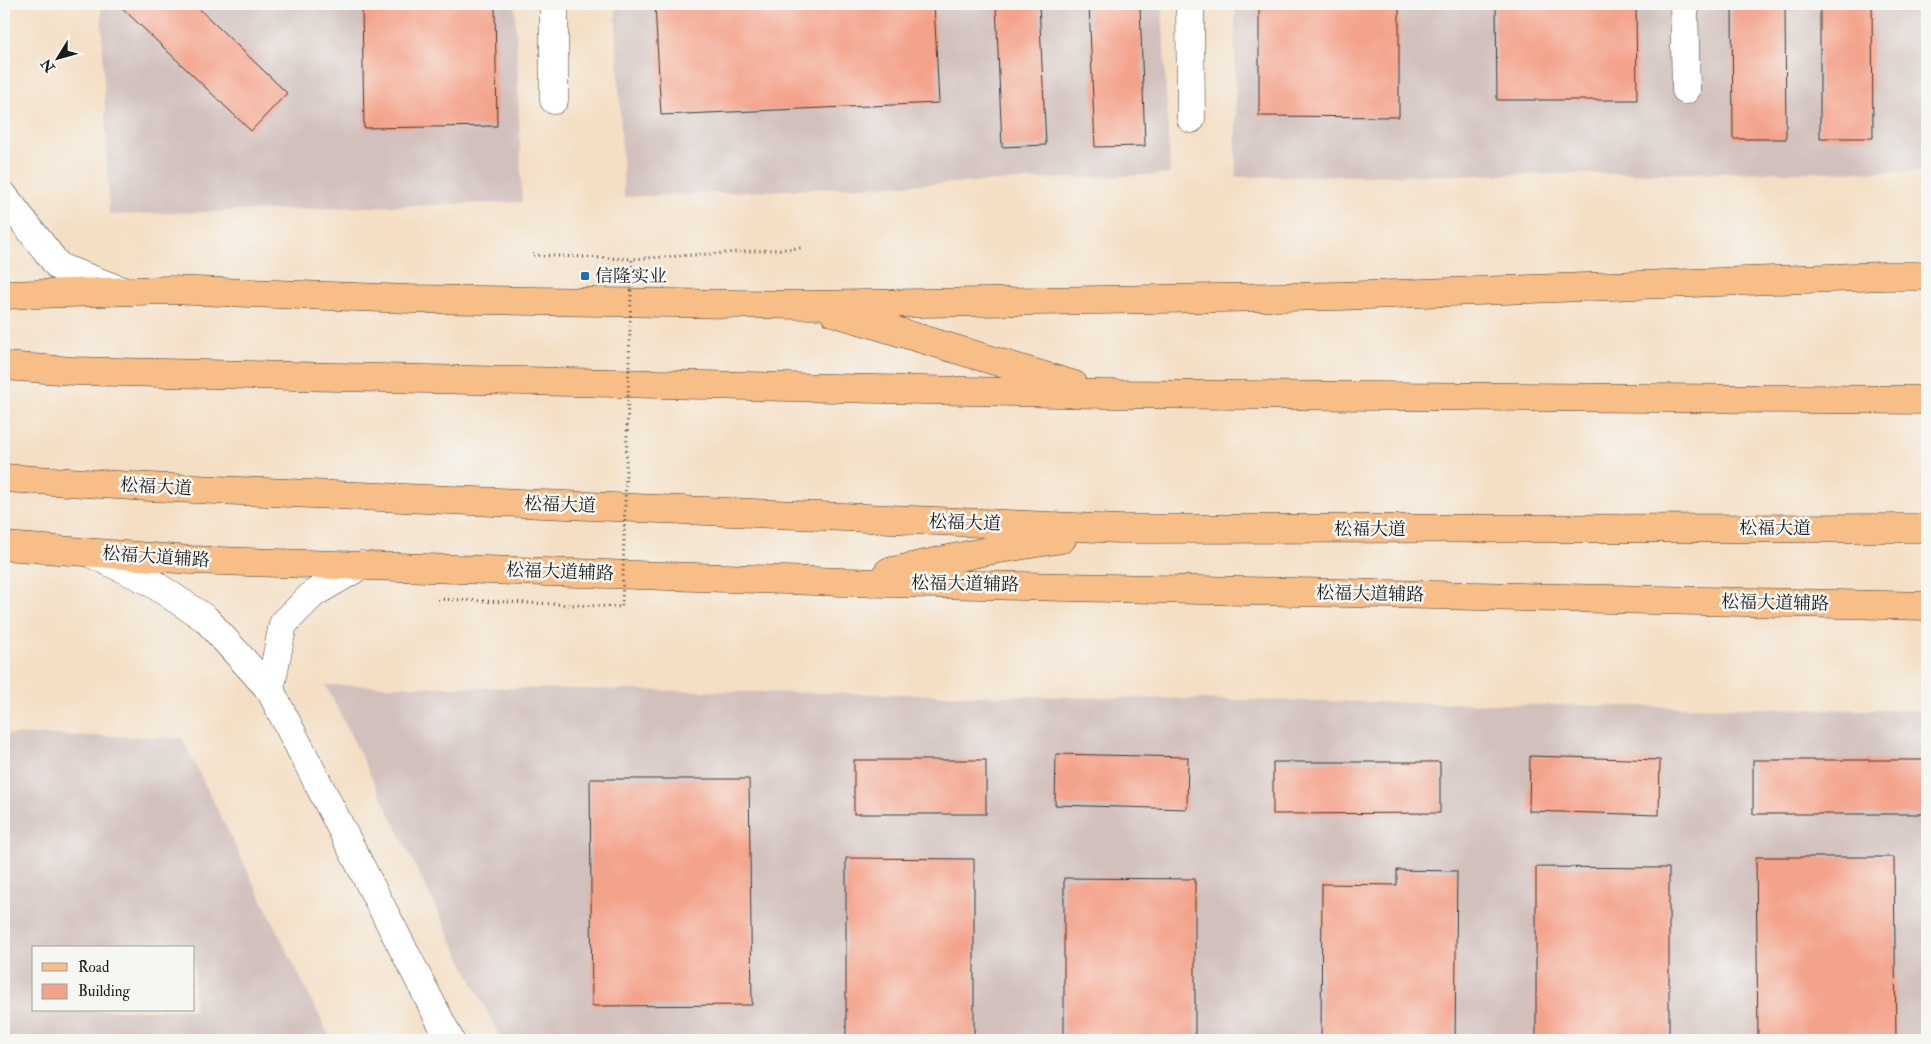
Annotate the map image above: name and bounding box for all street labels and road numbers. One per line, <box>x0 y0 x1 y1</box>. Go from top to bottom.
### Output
street label: 松福大道 <box>119 474 193 500</box>
street label: 松福大道 <box>524 492 596 518</box>
street label: 松福大道 <box>929 510 1001 536</box>
street label: 松福大道 <box>1739 517 1811 540</box>
street label: 松福大道 <box>1334 518 1406 541</box>
street label: 松福大道辅路 <box>101 542 211 572</box>
street label: 松福大道辅路 <box>506 559 614 585</box>
street label: 松福大道辅路 <box>911 572 1019 596</box>
street label: 松福大道辅路 <box>1316 582 1424 606</box>
street label: 松福大道辅路 <box>1721 591 1829 615</box>

